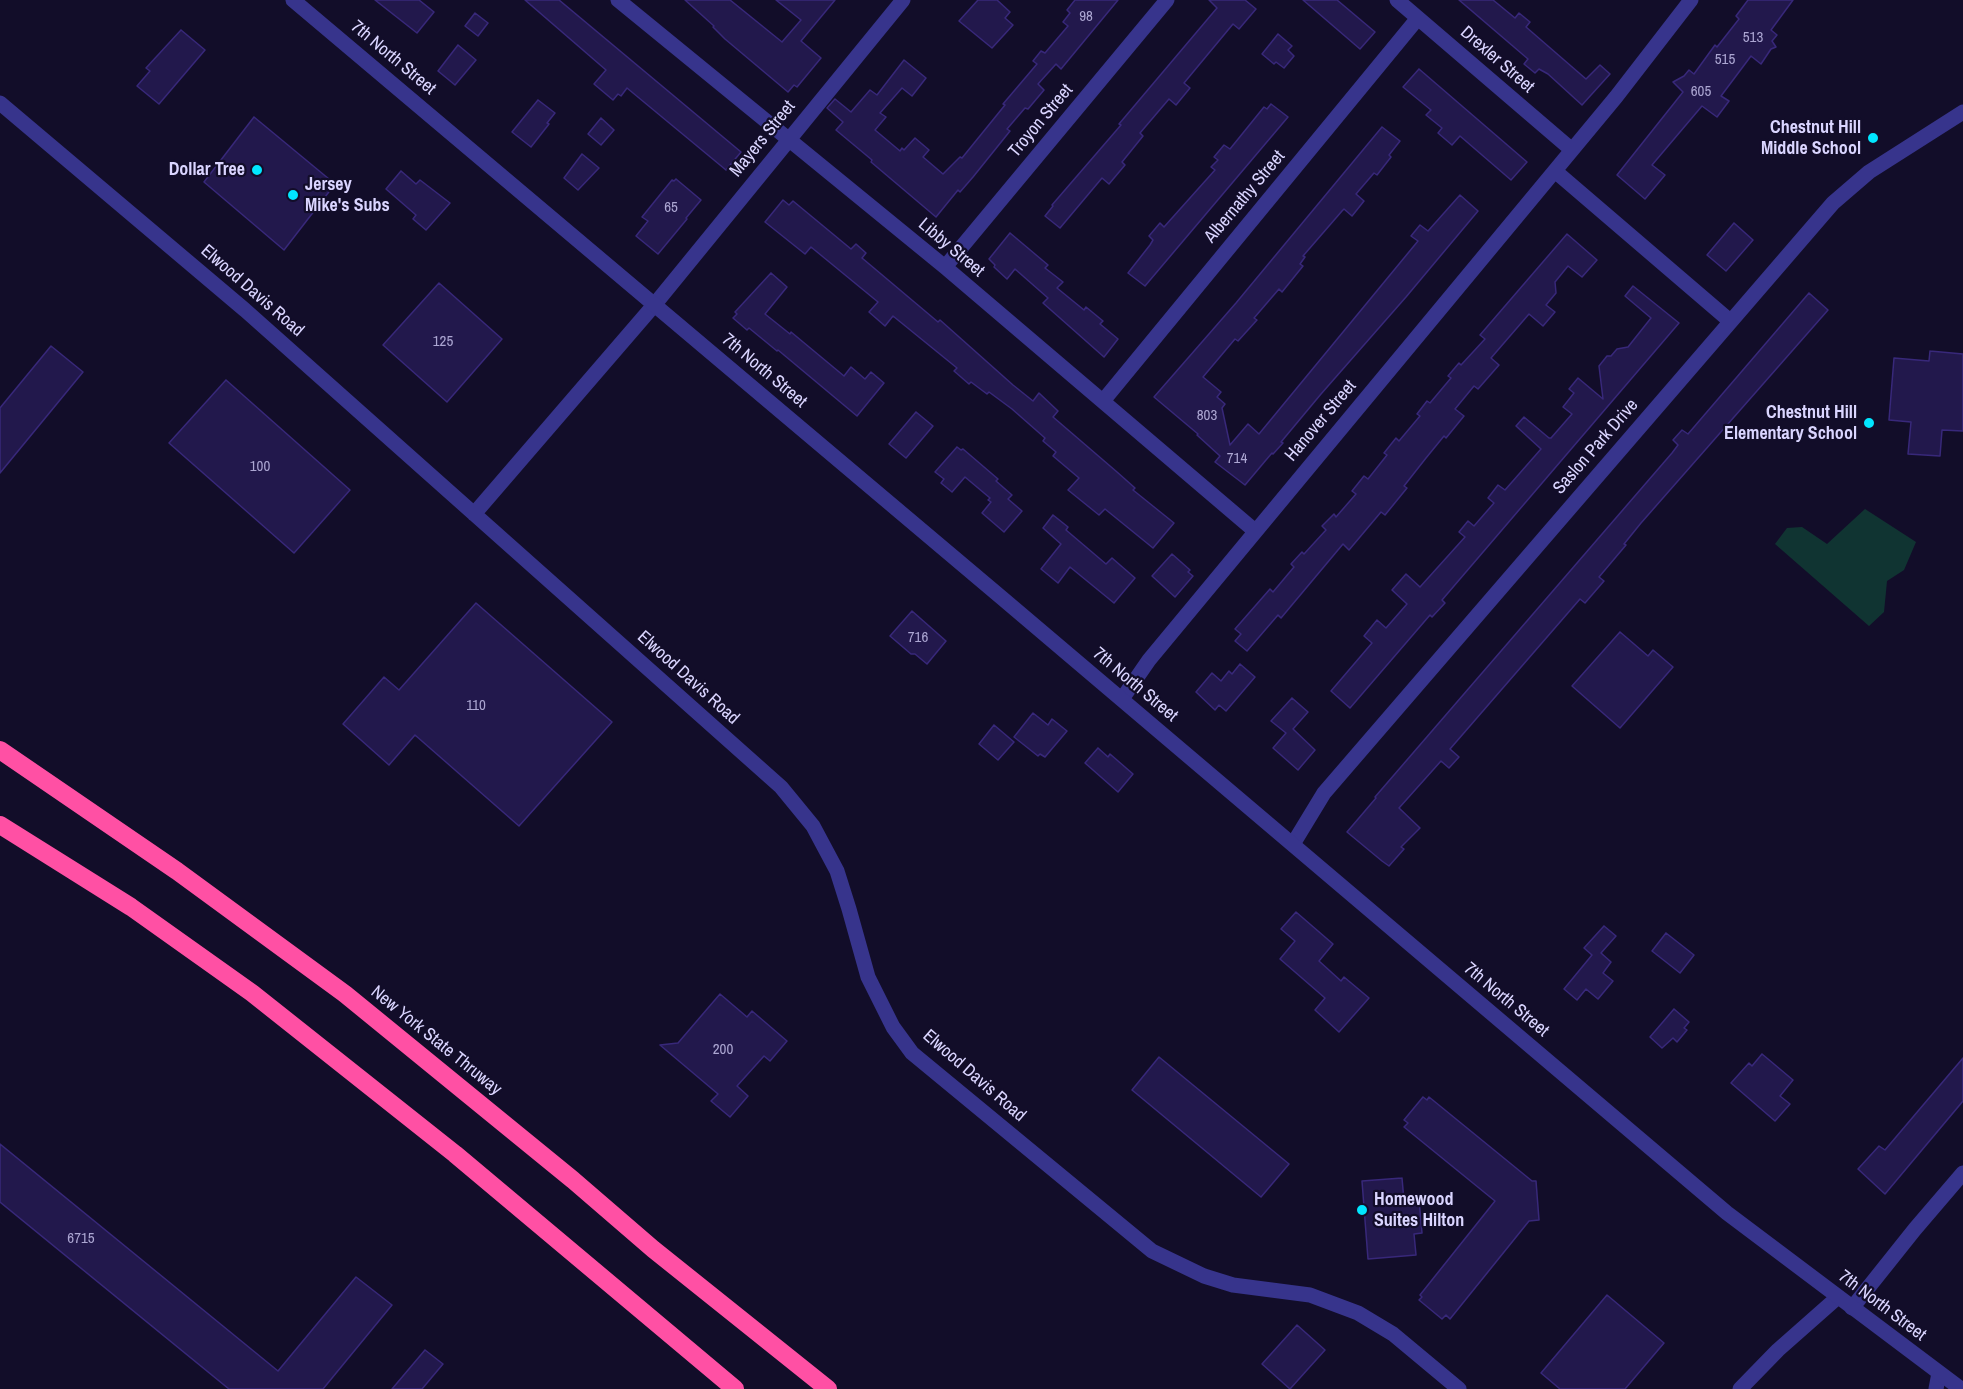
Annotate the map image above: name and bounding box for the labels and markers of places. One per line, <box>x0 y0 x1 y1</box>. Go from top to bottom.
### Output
place label: Chestnut Hill Middle School <box>1761 117 1861 160</box>
marker: Chestnut Hill Middle School <box>1866 131 1880 145</box>
place label: Dollar Tree <box>169 159 245 181</box>
marker: Dollar Tree <box>250 163 264 177</box>
place label: Jersey Mike's Subs <box>305 174 390 216</box>
marker: Jersey Mike's Subs <box>286 188 300 202</box>
place label: Chestnut Hill Elementary School <box>1724 402 1857 444</box>
marker: Chestnut Hill Elementary School <box>1862 416 1876 430</box>
place label: Homewood Suites Hilton <box>1374 1189 1464 1232</box>
marker: Homewood Suites Hilton <box>1355 1203 1369 1217</box>

